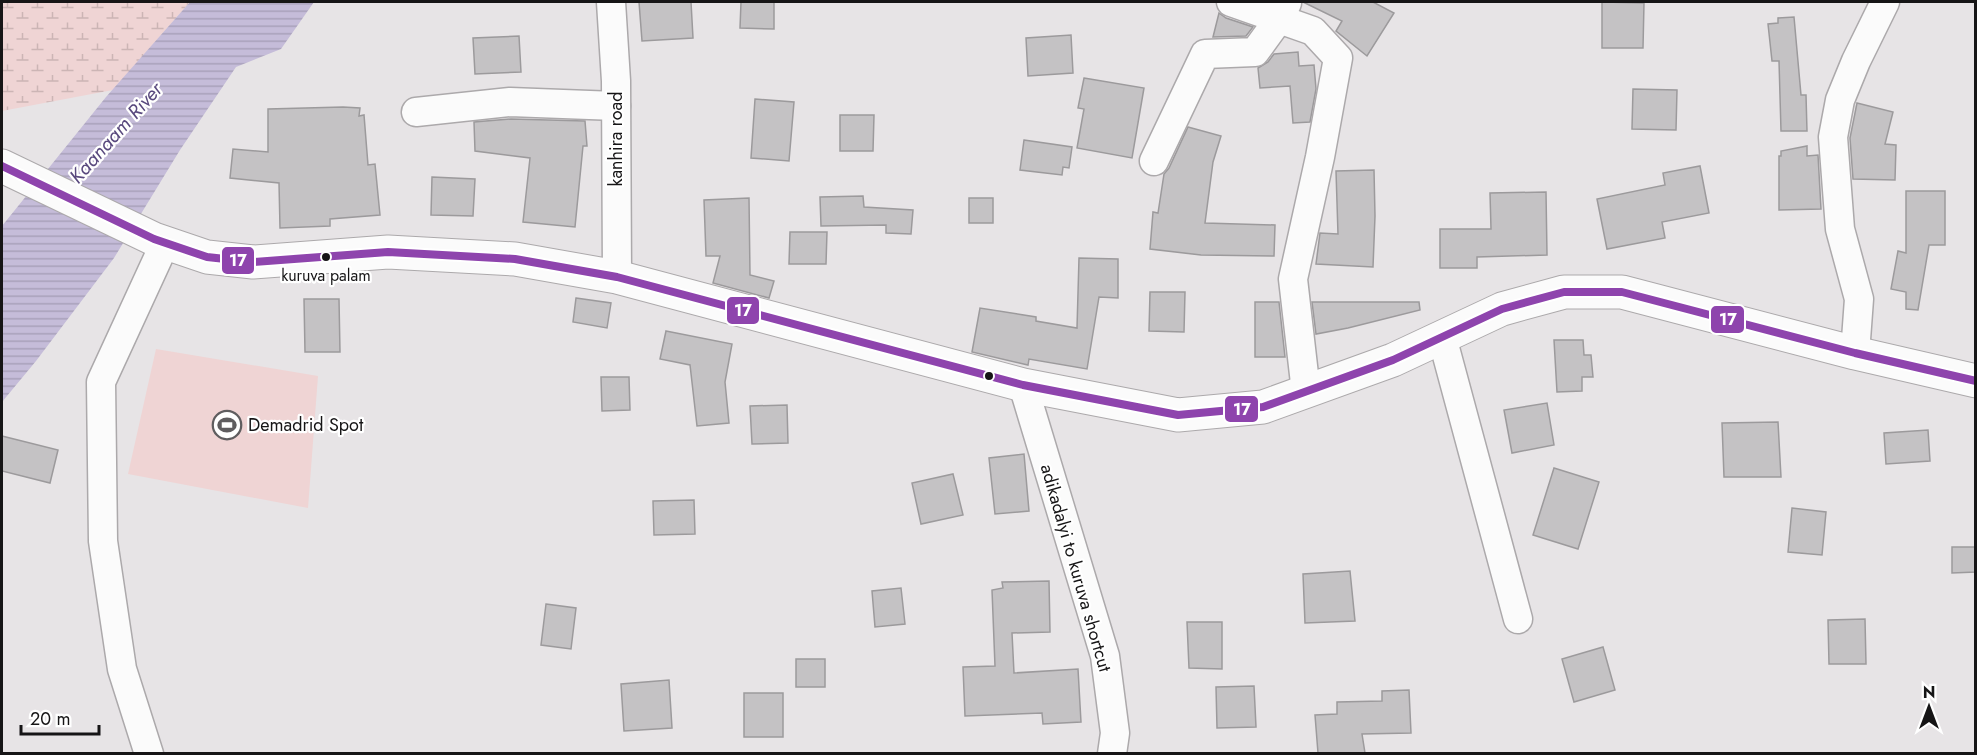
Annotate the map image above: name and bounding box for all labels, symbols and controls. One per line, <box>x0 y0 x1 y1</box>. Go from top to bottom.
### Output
water label: Kaanaam River <box>63 75 170 190</box>
street label: kanhira road <box>603 91 629 187</box>
line badge: 17 <box>221 246 255 275</box>
text: 17 <box>229 249 247 272</box>
marker: kuruva palam <box>320 251 332 263</box>
place label: kuruva palam <box>281 264 371 287</box>
line badge: 17 <box>726 296 760 325</box>
text: 17 <box>734 299 752 322</box>
line badge: 17 <box>1710 305 1745 334</box>
text: 17 <box>1719 308 1737 331</box>
unlabelled marker <box>983 370 995 382</box>
line badge: 17 <box>1224 395 1259 423</box>
text: 17 <box>1233 398 1251 421</box>
sports icon: Demadrid Spot <box>211 409 243 441</box>
place label: Demadrid Spot <box>248 412 364 438</box>
street label: adikadalyi to kuruva shortcut <box>1034 461 1118 676</box>
north arrow <box>1899 677 1959 737</box>
text: N <box>1923 681 1935 704</box>
scale bar <box>21 698 99 736</box>
text: 20 m <box>30 706 70 732</box>

